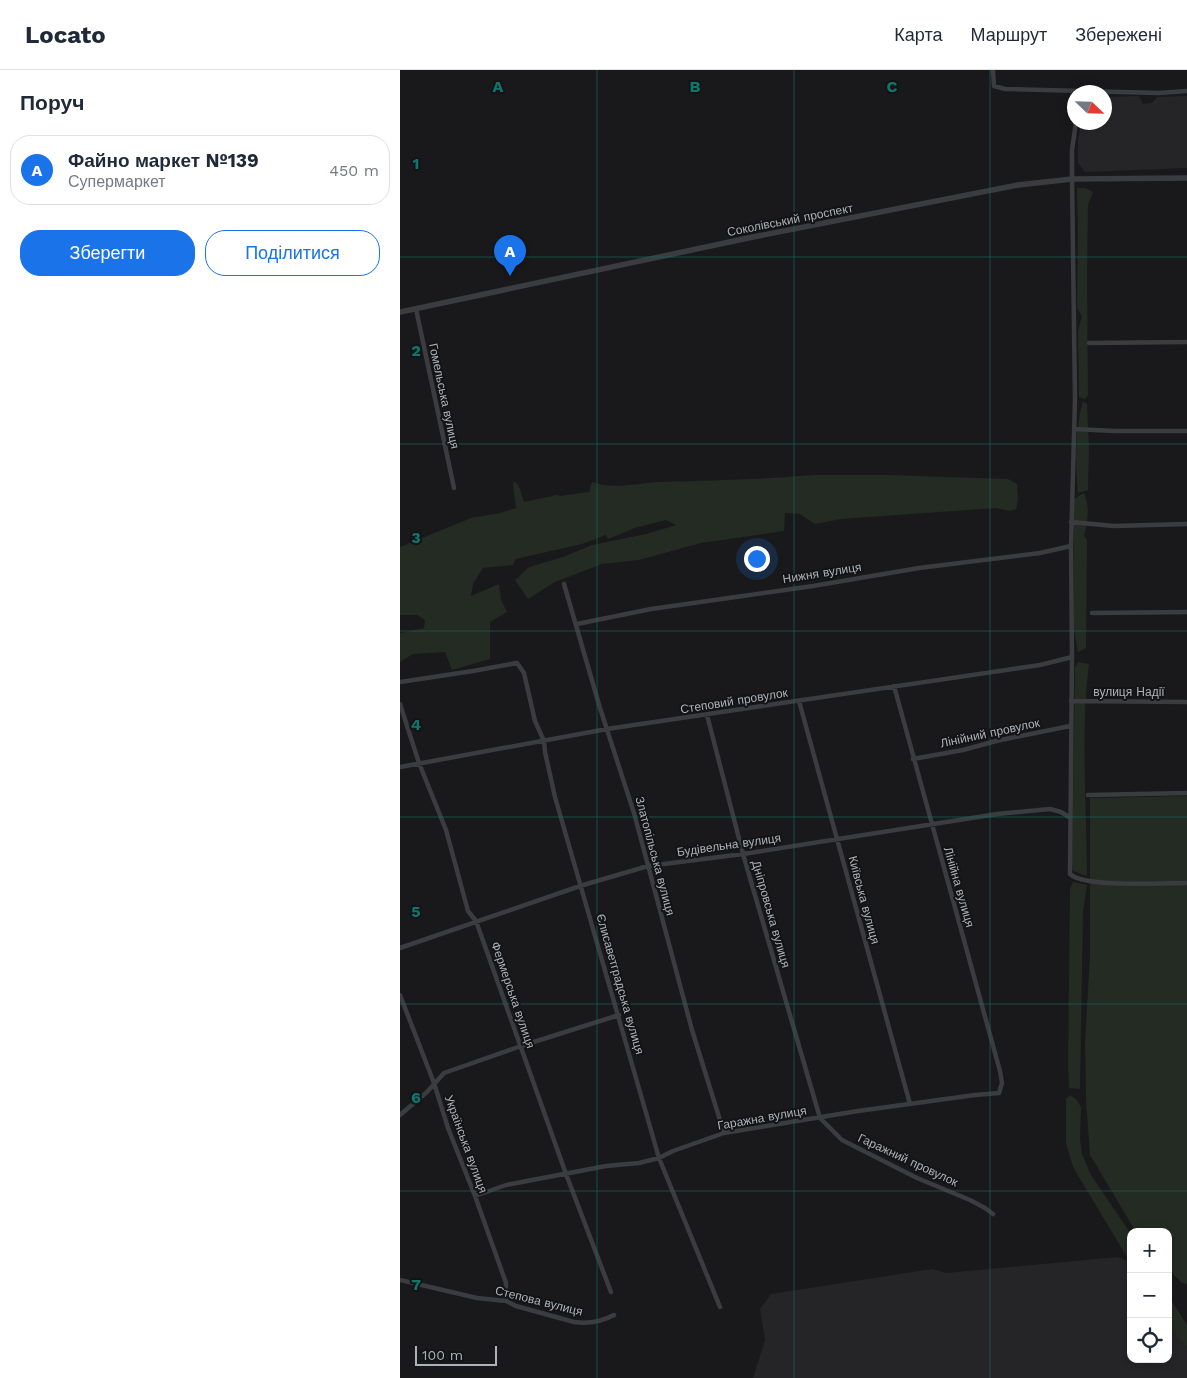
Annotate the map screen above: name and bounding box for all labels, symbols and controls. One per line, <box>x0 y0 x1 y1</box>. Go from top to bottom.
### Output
text: Locato <box>25 21 106 49</box>
text: Карта <box>894 24 942 45</box>
text: Маршрут <box>970 24 1047 45</box>
text: Збережені <box>1075 24 1162 45</box>
text: A <box>493 77 504 96</box>
text: B <box>690 77 701 96</box>
text: C <box>887 77 898 96</box>
north arrow <box>1067 85 1112 130</box>
text: Поруч <box>20 90 84 115</box>
text: Файно маркет №139 <box>68 149 259 172</box>
text: 1 <box>413 154 419 173</box>
text: A <box>32 161 42 180</box>
text: 450 m <box>329 161 379 180</box>
text: Супермаркет <box>68 172 166 191</box>
street label: Соколівський проспект <box>726 201 855 239</box>
button: Зберегти <box>20 230 195 276</box>
button: Поділитися <box>205 230 380 276</box>
pin: A <box>494 235 526 276</box>
text: 2 <box>411 341 421 360</box>
street label: Гомельська вулиця <box>426 342 462 450</box>
text: 3 <box>411 528 421 547</box>
your location <box>744 546 770 572</box>
street label: Нижня вулиця <box>782 560 862 586</box>
street label: Степовий провулок <box>679 685 789 716</box>
street label: вулиця Надії <box>1093 685 1165 699</box>
text: 4 <box>411 715 421 734</box>
street label: Лінійний провулок <box>939 715 1042 750</box>
street label: Златопільська вулиця <box>632 795 678 917</box>
street label: Будівельна вулиця <box>676 831 782 859</box>
street label: Лінійна вулиця <box>941 845 977 929</box>
street label: Київська вулиця <box>845 854 883 946</box>
street label: Дніпровська вулиця <box>749 859 793 969</box>
text: 5 <box>411 902 421 921</box>
street label: Єлисаветградська вулиця <box>593 912 647 1056</box>
street label: Фермерська вулиця <box>488 940 538 1050</box>
text: 6 <box>411 1088 421 1107</box>
street label: Українська вулиця <box>442 1093 490 1195</box>
street label: Гаражна вулиця <box>716 1103 808 1133</box>
street label: Гаражний провулок <box>856 1131 961 1190</box>
map controls <box>1127 1228 1172 1363</box>
button: + <box>1127 1228 1172 1273</box>
button: − <box>1127 1273 1172 1318</box>
text: 7 <box>411 1275 421 1294</box>
street label: Степова вулиця <box>494 1283 584 1319</box>
button: locate <box>1127 1318 1172 1363</box>
scale bar <box>415 1343 498 1366</box>
text: 100 m <box>422 1347 463 1363</box>

